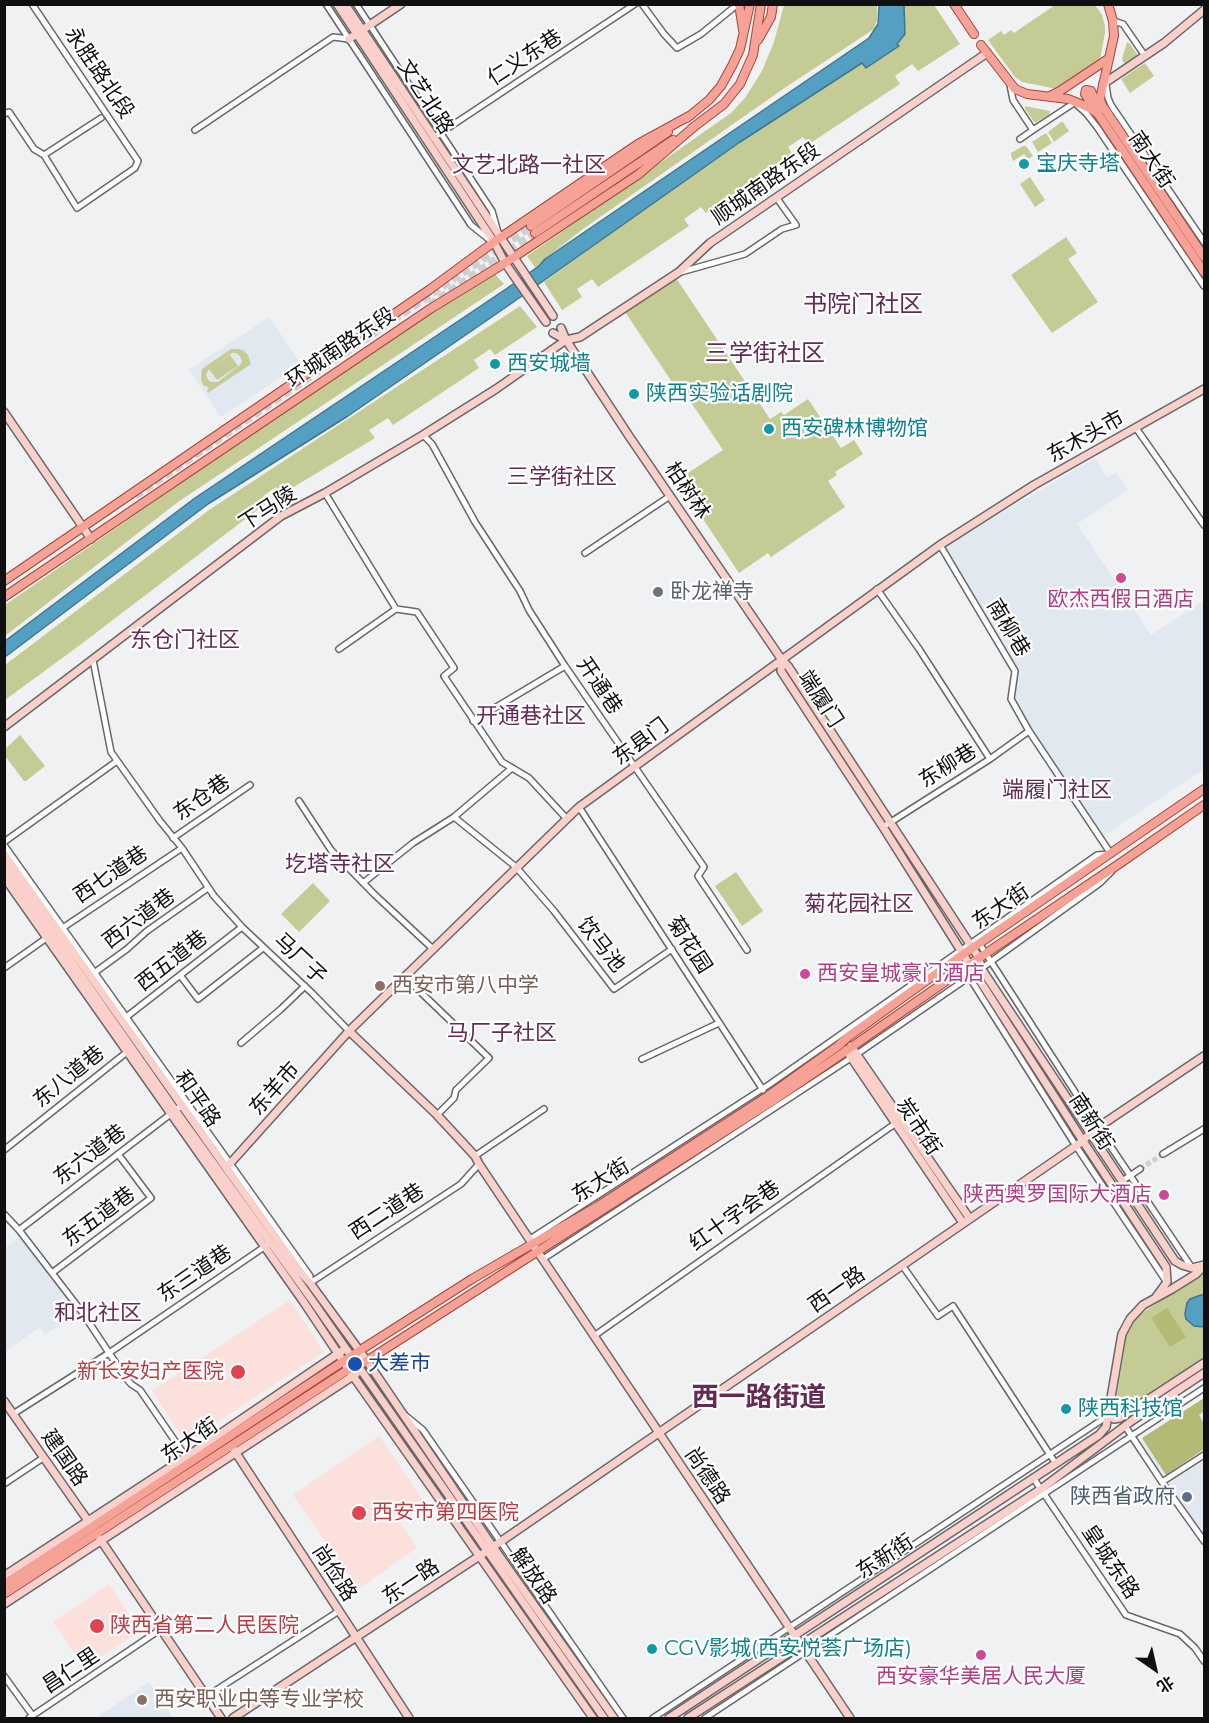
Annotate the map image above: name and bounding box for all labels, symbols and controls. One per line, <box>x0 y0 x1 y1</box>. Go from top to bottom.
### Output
street label: 永胜路北段 <box>59 22 139 124</box>
street label: 仁义东巷 <box>483 25 567 91</box>
street label: 文艺北路 <box>392 55 458 139</box>
street label: 南大街 <box>1123 127 1179 193</box>
street label: 顺城南路东段 <box>707 138 825 230</box>
place label: 宝庆寺塔 <box>1036 151 1120 177</box>
district label: 文艺北路一社区 <box>452 153 606 179</box>
marker: 宝庆寺塔 <box>1017 157 1031 171</box>
district label: 书院门社区 <box>803 291 923 319</box>
street label: 环城南路东段 <box>282 302 400 394</box>
district label: 三学街社区 <box>705 340 825 368</box>
place label: 西安城墙 <box>507 351 591 377</box>
marker: 西安城墙 <box>488 357 502 371</box>
place label: 陕西实验话剧院 <box>646 381 793 407</box>
marker: 陕西实验话剧院 <box>627 387 641 401</box>
street label: 东木头市 <box>1043 406 1129 468</box>
place label: 西安碑林博物馆 <box>781 416 928 442</box>
marker: 西安碑林博物馆 <box>762 422 776 436</box>
street label: 柏树林 <box>659 458 715 524</box>
district label: 三学街社区 <box>507 465 617 491</box>
street label: 下马陵 <box>235 481 301 537</box>
marker: 欧杰西假日酒店 <box>1114 571 1128 585</box>
place label: 卧龙禅寺 <box>670 579 754 605</box>
marker: 卧龙禅寺 <box>651 585 665 599</box>
place label: 欧杰西假日酒店 <box>1048 587 1194 613</box>
street label: 南柳巷 <box>981 595 1035 661</box>
district label: 东仓门社区 <box>130 628 240 654</box>
street label: 开通巷 <box>571 653 627 719</box>
street label: 端履门 <box>792 666 848 732</box>
district label: 开通巷社区 <box>476 704 586 730</box>
street label: 东县门 <box>608 713 674 771</box>
street label: 东柳巷 <box>915 739 981 793</box>
street label: 东仓巷 <box>169 770 235 826</box>
district label: 端履门社区 <box>1002 778 1112 804</box>
street label: 西七道巷 <box>69 841 153 909</box>
district label: 圪塔寺社区 <box>285 852 395 878</box>
street label: 东大街 <box>968 879 1034 935</box>
street label: 西六道巷 <box>98 884 180 954</box>
district label: 菊花园社区 <box>804 892 914 918</box>
street label: 饮马池 <box>572 912 630 978</box>
street label: 菊花园 <box>661 912 717 978</box>
street label: 西五道巷 <box>131 925 213 997</box>
street label: 马厂子 <box>268 928 332 990</box>
place label: 西安皇城豪门酒店 <box>817 961 985 987</box>
marker: 西安皇城豪门酒店 <box>798 967 812 981</box>
place label: 西安市第八中学 <box>392 973 539 999</box>
marker: 西安市第八中学 <box>373 979 387 993</box>
district label: 马厂子社区 <box>447 1021 557 1047</box>
street label: 东八道巷 <box>28 1041 110 1113</box>
street label: 东羊市 <box>245 1057 305 1121</box>
street label: 和平路 <box>169 1066 225 1132</box>
street label: 南新街 <box>1063 1089 1119 1155</box>
street label: 炭市街 <box>890 1094 946 1160</box>
street label: 东六道巷 <box>49 1120 131 1190</box>
street label: 东大街 <box>568 1154 634 1208</box>
street label: 红十字会巷 <box>685 1176 785 1256</box>
street label: 西二道巷 <box>345 1179 429 1245</box>
street label: 东五道巷 <box>58 1182 140 1252</box>
place label: 陕西奥罗国际大酒店 <box>963 1182 1152 1208</box>
marker: 陕西奥罗国际大酒店 <box>1157 1188 1171 1202</box>
street label: 东三道巷 <box>153 1240 237 1308</box>
street label: 西一路 <box>804 1262 870 1318</box>
district label: 和北社区 <box>54 1301 142 1327</box>
place label: 大差市 <box>368 1351 431 1377</box>
marker: 大差市 <box>346 1355 364 1373</box>
place label: 新长安妇产医院 <box>77 1359 224 1385</box>
marker: 新长安妇产医院 <box>229 1363 247 1381</box>
district label: 西一路街道 <box>692 1382 826 1414</box>
place label: 陕西科技馆 <box>1078 1396 1183 1422</box>
marker: 陕西科技馆 <box>1059 1402 1073 1416</box>
street label: 东大街 <box>157 1413 223 1469</box>
street label: 建国路 <box>36 1425 92 1491</box>
street label: 尚德路 <box>679 1443 735 1509</box>
place label: 陕西省政府 <box>1070 1484 1175 1510</box>
marker: 陕西省政府 <box>1180 1490 1194 1504</box>
place label: 西安市第四医院 <box>372 1500 519 1526</box>
marker: 西安市第四医院 <box>350 1504 368 1522</box>
street label: 皇城东路 <box>1076 1520 1144 1604</box>
street label: 东新街 <box>852 1529 918 1585</box>
street label: 尚俭路 <box>306 1540 362 1606</box>
street label: 解放路 <box>505 1543 561 1609</box>
street label: 东一路 <box>378 1554 444 1610</box>
place label: 陕西省第二人民医院 <box>110 1613 299 1639</box>
marker: 陕西省第二人民医院 <box>88 1617 106 1635</box>
place label: CGV影城(西安悦荟广场店) <box>664 1636 912 1662</box>
north arrow <box>1125 1639 1185 1699</box>
marker: CGV影城(西安悦荟广场店) <box>645 1642 659 1656</box>
street label: 昌仁里 <box>38 1643 104 1699</box>
marker: 西安豪华美居人民大厦 <box>974 1648 988 1662</box>
place label: 西安豪华美居人民大厦 <box>876 1664 1086 1690</box>
text: 北 <box>1153 1672 1177 1697</box>
place label: 西安职业中等专业学校 <box>154 1687 364 1713</box>
marker: 西安职业中等专业学校 <box>135 1693 149 1707</box>

